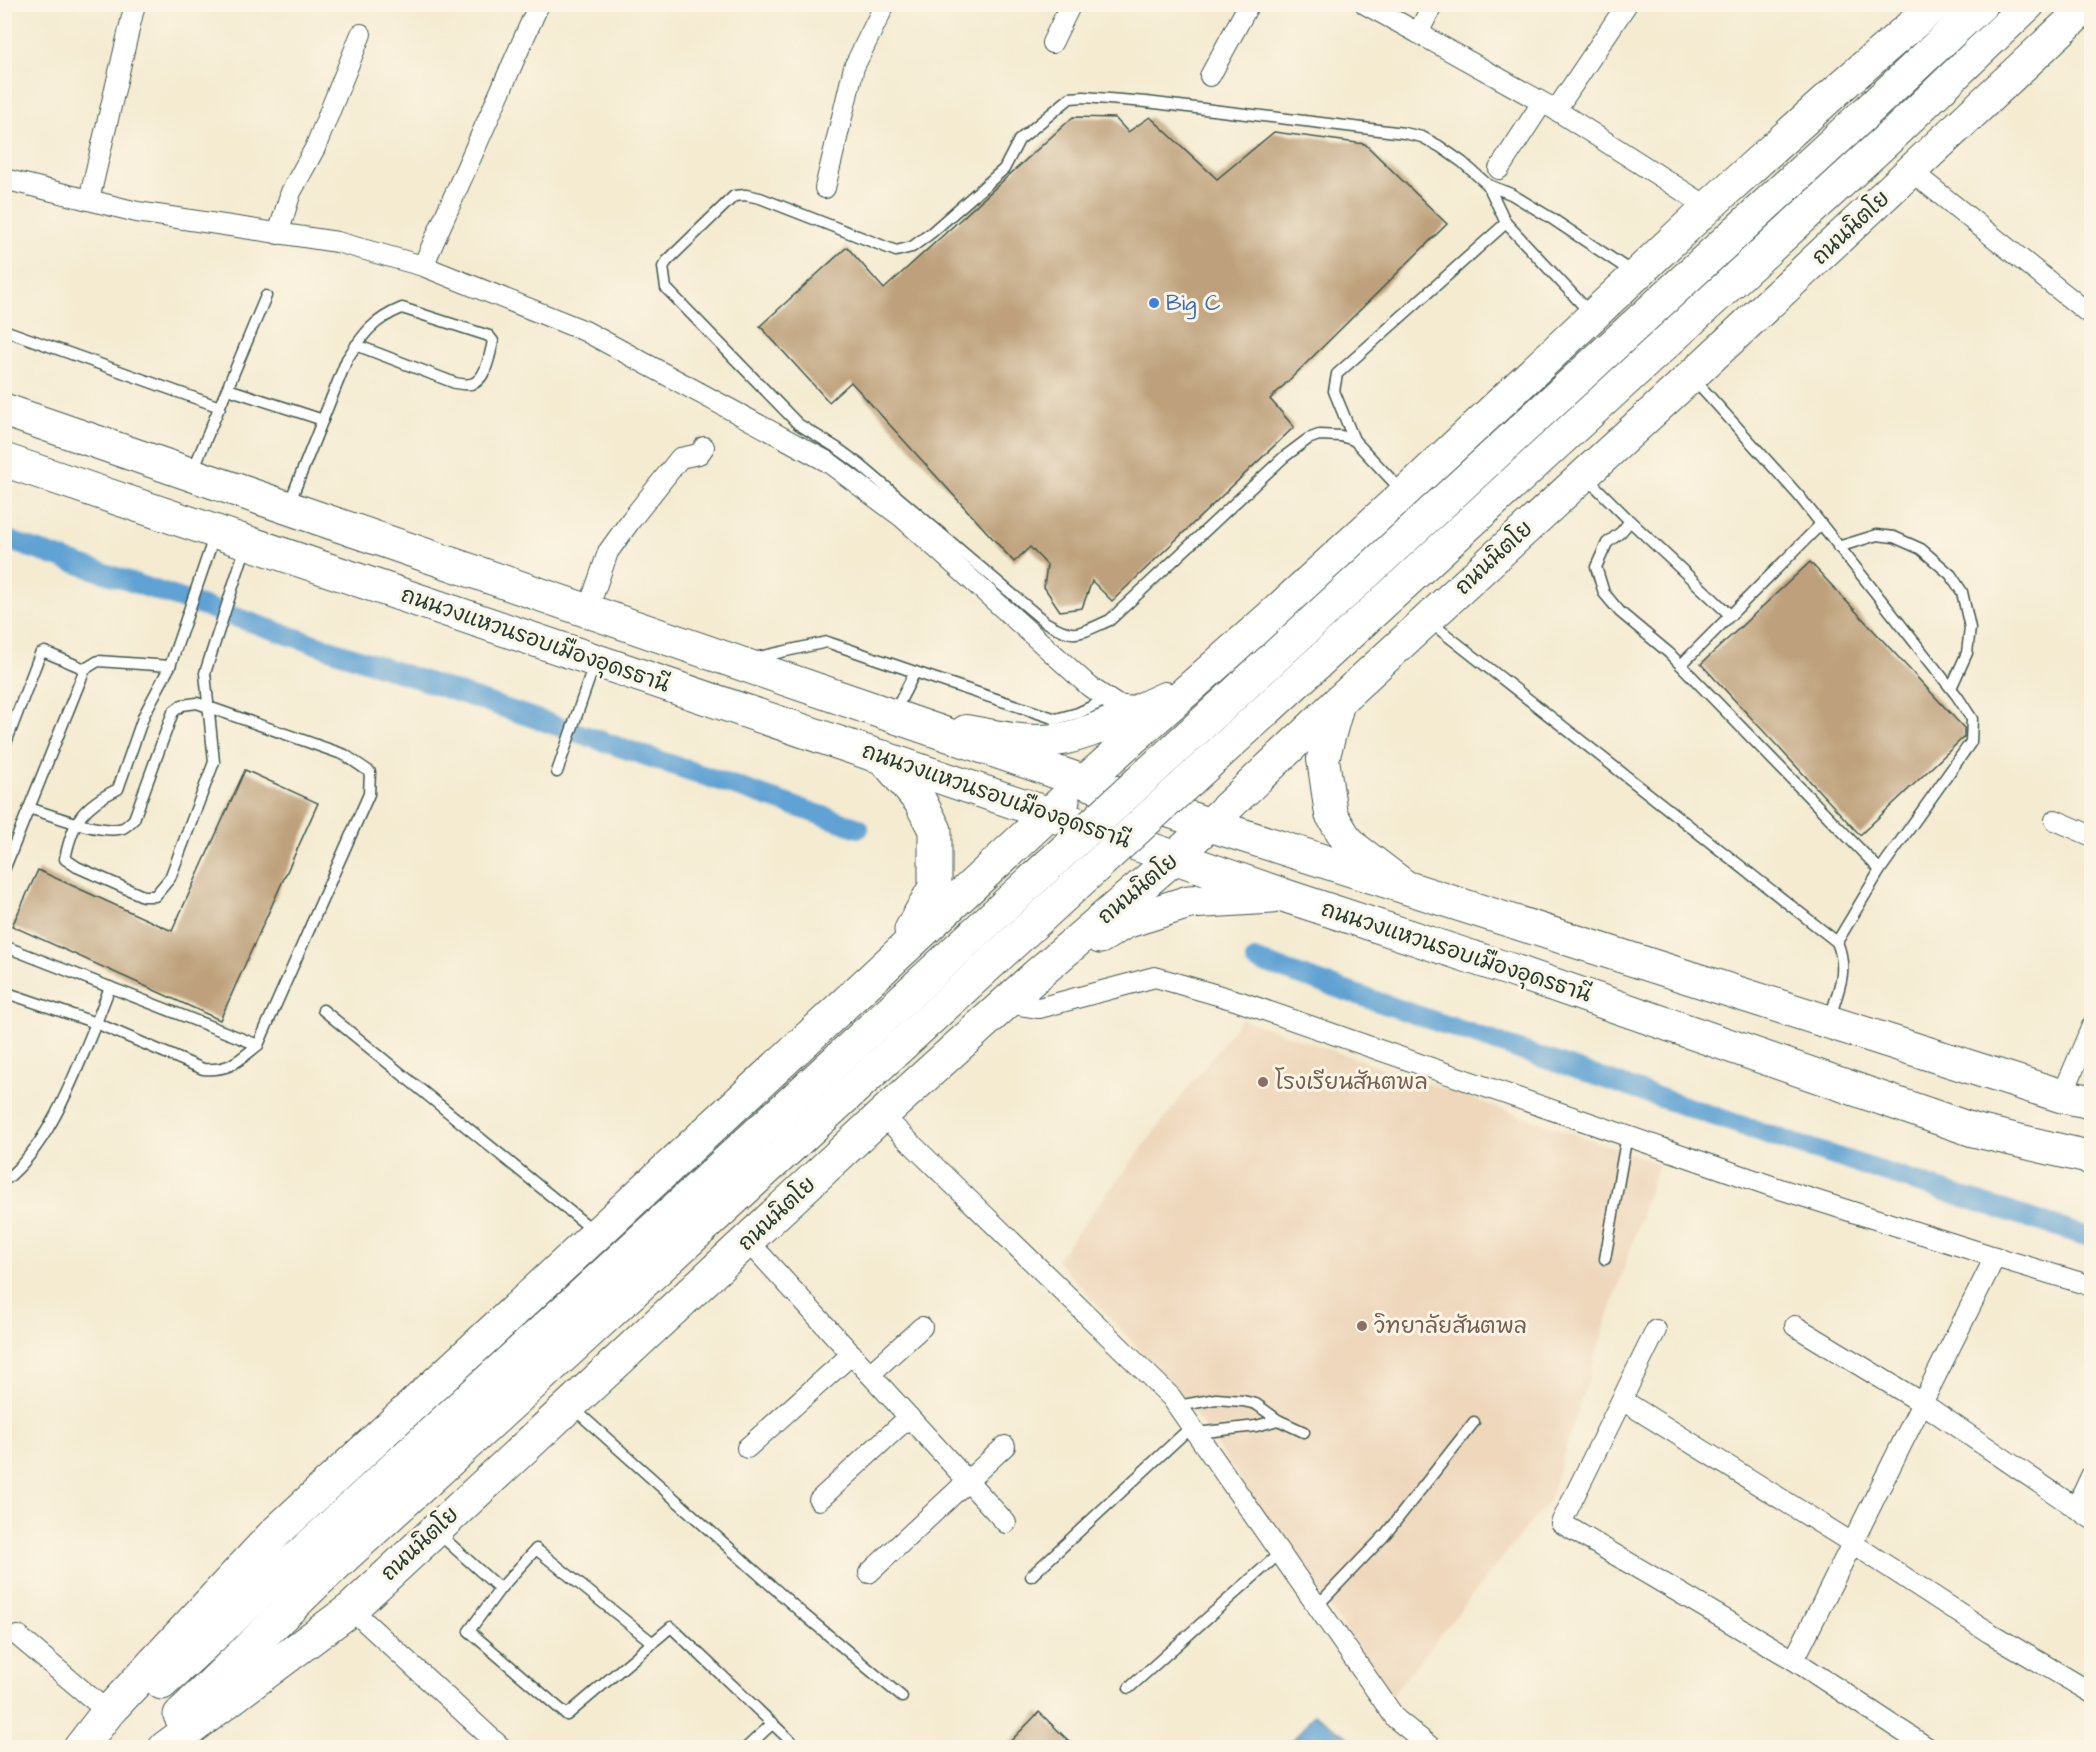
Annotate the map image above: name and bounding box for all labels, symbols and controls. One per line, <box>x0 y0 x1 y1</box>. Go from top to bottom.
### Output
street label: ถนนนิตโย <box>1805 184 1897 272</box>
place label: Big C <box>1166 288 1221 320</box>
marker: Big C <box>1147 296 1161 310</box>
street label: ถนนนิตโย <box>1448 514 1540 602</box>
street label: ถนนวงแหวนรอบเมืองอุดรธานี <box>397 579 674 701</box>
street label: ถนนวงแหวนรอบเมืองอุดรธานี <box>858 735 1135 857</box>
street label: ถนนนิตโย <box>1091 846 1185 932</box>
street label: ถนนวงแหวนรอบเมืองอุดรธานี <box>1317 894 1595 1010</box>
place label: โรงเรียนสันตพล <box>1275 1067 1428 1098</box>
marker: โรงเรียนสันตพล <box>1256 1075 1270 1089</box>
street label: ถนนนิตโย <box>731 1170 823 1258</box>
place label: วิทยาลัยสันตพล <box>1374 1311 1527 1342</box>
marker: วิทยาลัยสันตพล <box>1355 1319 1369 1333</box>
street label: ถนนนิตโย <box>374 1500 466 1588</box>

